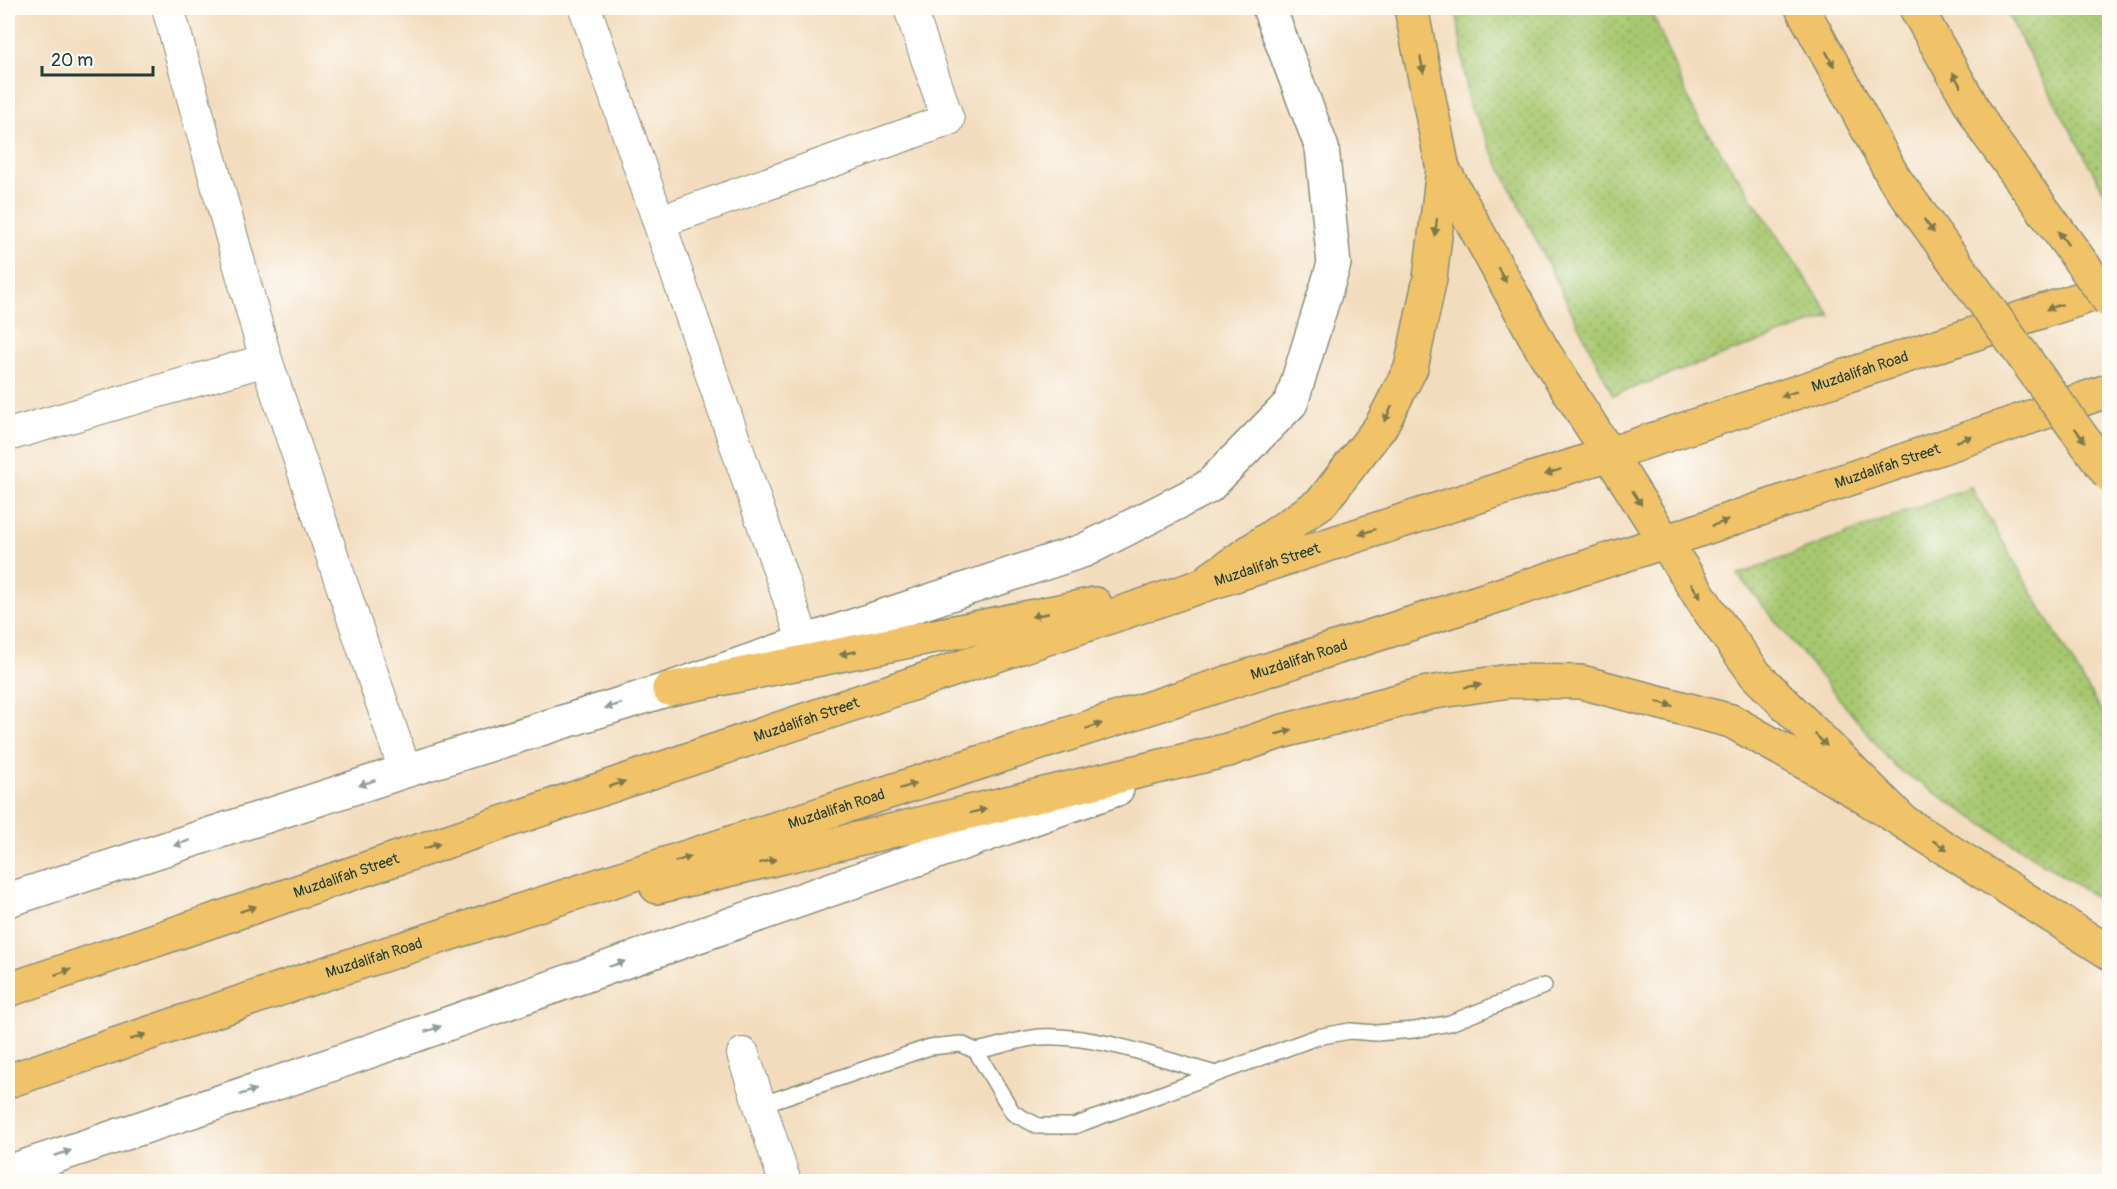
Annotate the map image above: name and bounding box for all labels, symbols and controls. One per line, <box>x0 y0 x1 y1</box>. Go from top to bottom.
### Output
scale bar <box>42 39 153 77</box>
text: 20 m <box>51 49 93 72</box>
one-way arrow <box>1825 51 1835 68</box>
one-way arrow <box>1418 56 1427 75</box>
one-way arrow <box>1952 72 1963 88</box>
one-way arrow <box>1432 217 1441 236</box>
one-way arrow <box>1923 217 1935 233</box>
one-way arrow <box>2057 230 2069 246</box>
one-way arrow <box>1497 267 1507 284</box>
one-way arrow <box>2045 303 2063 312</box>
street label: Muzdalifah Road <box>1809 347 1911 397</box>
one-way arrow <box>1780 390 1798 400</box>
one-way arrow <box>1383 405 1392 422</box>
one-way arrow <box>2074 426 2086 442</box>
one-way arrow <box>1955 434 1973 444</box>
street label: Muzdalifah Street <box>1832 439 1944 493</box>
one-way arrow <box>1544 468 1562 477</box>
one-way arrow <box>1631 490 1642 506</box>
one-way arrow <box>1711 517 1729 527</box>
one-way arrow <box>1358 528 1376 537</box>
street label: Muzdalifah Street <box>1212 539 1324 591</box>
one-way arrow <box>1691 582 1702 599</box>
one-way arrow <box>1030 610 1049 620</box>
street label: Muzdalifah Road <box>1248 636 1350 685</box>
one-way arrow <box>839 649 858 658</box>
one-way arrow <box>1464 682 1483 691</box>
street label: Muzdalifah Street <box>751 693 863 747</box>
one-way arrow <box>1656 700 1674 709</box>
one-way arrow <box>604 702 622 711</box>
one-way arrow <box>1085 721 1103 730</box>
one-way arrow <box>1275 727 1293 736</box>
one-way arrow <box>1814 732 1828 747</box>
one-way arrow <box>608 778 626 788</box>
one-way arrow <box>358 779 376 788</box>
one-way arrow <box>899 781 917 790</box>
street label: Muzdalifah Road <box>786 785 887 834</box>
one-way arrow <box>969 806 987 816</box>
one-way arrow <box>173 839 191 849</box>
one-way arrow <box>1932 839 1948 850</box>
one-way arrow <box>423 841 441 851</box>
street label: Muzdalifah Street <box>291 849 402 903</box>
one-way arrow <box>674 853 692 863</box>
one-way arrow <box>758 856 777 866</box>
one-way arrow <box>239 904 257 913</box>
street label: Muzdalifah Road <box>323 934 425 983</box>
one-way arrow <box>608 959 626 969</box>
one-way arrow <box>54 966 72 976</box>
one-way arrow <box>424 1024 442 1034</box>
one-way arrow <box>129 1032 147 1041</box>
one-way arrow <box>239 1087 257 1097</box>
one-way arrow <box>54 1148 72 1158</box>

